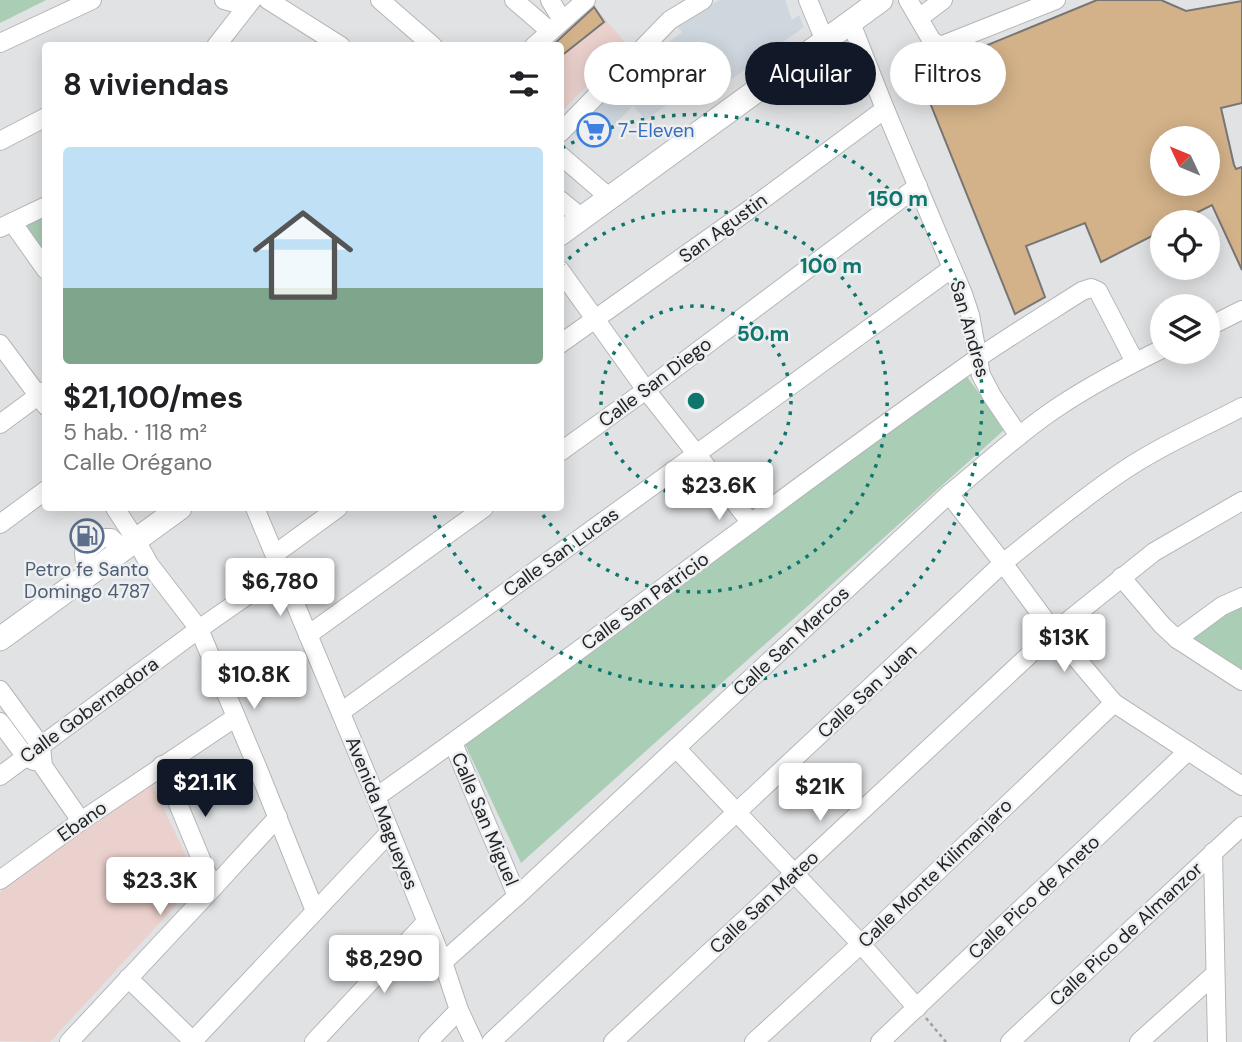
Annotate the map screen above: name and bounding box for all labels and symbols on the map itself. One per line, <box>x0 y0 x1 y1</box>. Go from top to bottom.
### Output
supermarket icon: 7-Eleven <box>575 111 613 149</box>
place label: 7-Eleven <box>618 118 694 143</box>
north arrow <box>1150 126 1220 196</box>
text: 150 m <box>868 185 928 213</box>
street label: San Agustin <box>674 187 772 269</box>
text: 100 m <box>800 252 862 280</box>
street label: San Andres <box>944 278 996 380</box>
text: 50 m <box>737 320 789 348</box>
street label: Calle San Diego <box>593 331 717 433</box>
centre of rings <box>684 389 708 413</box>
pin: $23.6K <box>662 462 776 522</box>
street label: Calle San Lucas <box>498 502 624 602</box>
fuel station icon: Petro fe Santo Domingo 4787 <box>68 517 106 555</box>
street label: Calle San Patricio <box>576 546 714 656</box>
place label: Petro fe Santo Domingo 4787 <box>24 557 150 604</box>
pin: $6,780 <box>223 558 337 618</box>
street label: Calle San Marcos <box>728 581 854 701</box>
pin: $13K <box>1023 614 1105 674</box>
street label: Calle San Juan <box>812 638 922 744</box>
street label: Calle Gobernadora <box>15 651 163 769</box>
pin: $10.8K <box>197 652 311 711</box>
street label: Avenida Magueyes <box>340 733 424 893</box>
street label: Calle San Miguel <box>446 748 524 890</box>
pin: $21.1K <box>148 760 262 819</box>
pin: $21K <box>779 764 861 823</box>
street label: Calle Monte Kilimanjaro <box>853 793 1017 953</box>
street label: Ebano <box>52 795 112 847</box>
street label: Calle Pico de Aneto <box>963 829 1105 965</box>
street label: Calle San Mateo <box>704 845 824 959</box>
street label: Calle Pico de Almanzor <box>1044 856 1208 1012</box>
pin: $23.3K <box>103 858 217 917</box>
pin: $8,290 <box>327 936 441 995</box>

